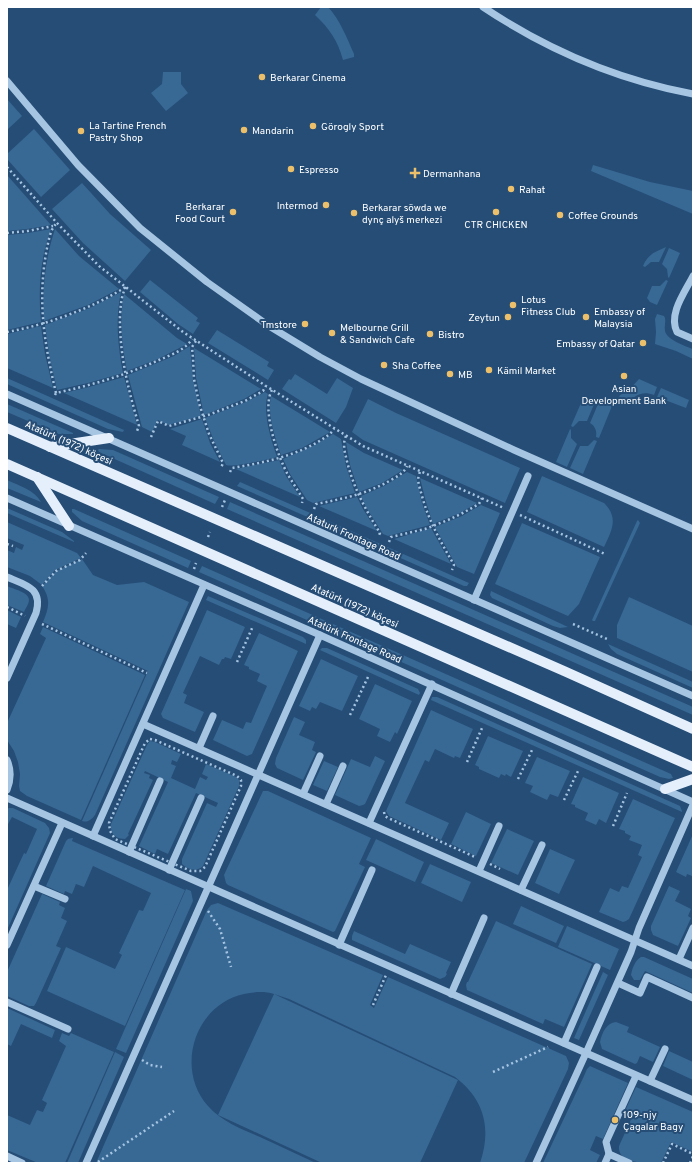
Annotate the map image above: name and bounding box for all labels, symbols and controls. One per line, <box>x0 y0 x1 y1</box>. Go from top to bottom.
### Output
marker: Berkarar Cinema <box>257 72 267 82</box>
place label: Berkarar Cinema <box>270 72 346 85</box>
place label: La Tartine French Pastry Shop <box>89 120 166 145</box>
marker: Görogly Sport <box>308 121 318 131</box>
place label: Görogly Sport <box>321 121 384 134</box>
marker: Mandarin <box>239 125 249 135</box>
place label: Mandarin <box>252 125 294 138</box>
marker: La Tartine French Pastry Shop <box>76 126 86 136</box>
marker: Espresso <box>286 164 296 174</box>
place label: Espresso <box>299 164 339 177</box>
marker: Dermanhana <box>410 168 420 178</box>
place label: Dermanhana <box>423 168 481 181</box>
marker: Rahat <box>506 184 516 194</box>
place label: Rahat <box>519 184 546 197</box>
place label: Intermod <box>277 200 318 213</box>
marker: Intermod <box>321 200 331 210</box>
place label: Berkarar Food Court <box>175 201 225 226</box>
place label: Berkarar söwda we dynç alyš merkezi <box>362 202 447 227</box>
marker: Berkarar Food Court <box>228 207 238 217</box>
marker: CTR CHICKEN <box>491 207 501 217</box>
marker: Berkarar söwda we dynç alyš merkezi <box>349 208 359 218</box>
marker: Coffee Grounds <box>555 210 565 220</box>
place label: Coffee Grounds <box>568 210 638 223</box>
place label: CTR CHICKEN <box>464 219 528 232</box>
place label: Lotus Fitness Club <box>521 294 576 319</box>
marker: Lotus Fitness Club <box>508 300 518 310</box>
place label: Embassy of Malaysia <box>594 306 646 331</box>
place label: Zeytun <box>468 312 500 325</box>
marker: Zeytun <box>503 312 513 322</box>
marker: Embassy of Malaysia <box>581 312 591 322</box>
place label: Tmstore <box>261 319 297 332</box>
marker: Tmstore <box>300 319 310 329</box>
place label: Melbourne Grill & Sandwich Cafe <box>340 322 415 347</box>
marker: Melbourne Grill & Sandwich Cafe <box>327 328 337 338</box>
marker: Bistro <box>425 329 435 339</box>
place label: Bistro <box>438 329 465 342</box>
place label: Embassy of Qatar <box>556 338 635 351</box>
marker: Embassy of Qatar <box>638 338 648 348</box>
marker: Sha Coffee <box>379 360 389 370</box>
place label: Sha Coffee <box>392 360 441 373</box>
marker: Kämil Market <box>484 365 494 375</box>
place label: Kämil Market <box>497 365 556 378</box>
marker: MB <box>445 369 455 379</box>
place label: MB <box>458 369 473 382</box>
marker: Asian Development Bank <box>619 371 629 381</box>
place label: Asian Development Bank <box>582 383 666 408</box>
street label: Atatürk (1972) köçesi <box>23 418 114 469</box>
street label: Ataturk Frontage Road <box>304 511 402 564</box>
street label: Atatürk (1972) köçesi <box>309 581 400 632</box>
street label: Atatürk Frontage Road <box>305 614 403 667</box>
place label: 109-njy Çagalar Bagy <box>623 1109 683 1134</box>
marker: 109-njy Çagalar Bagy <box>610 1115 620 1125</box>

